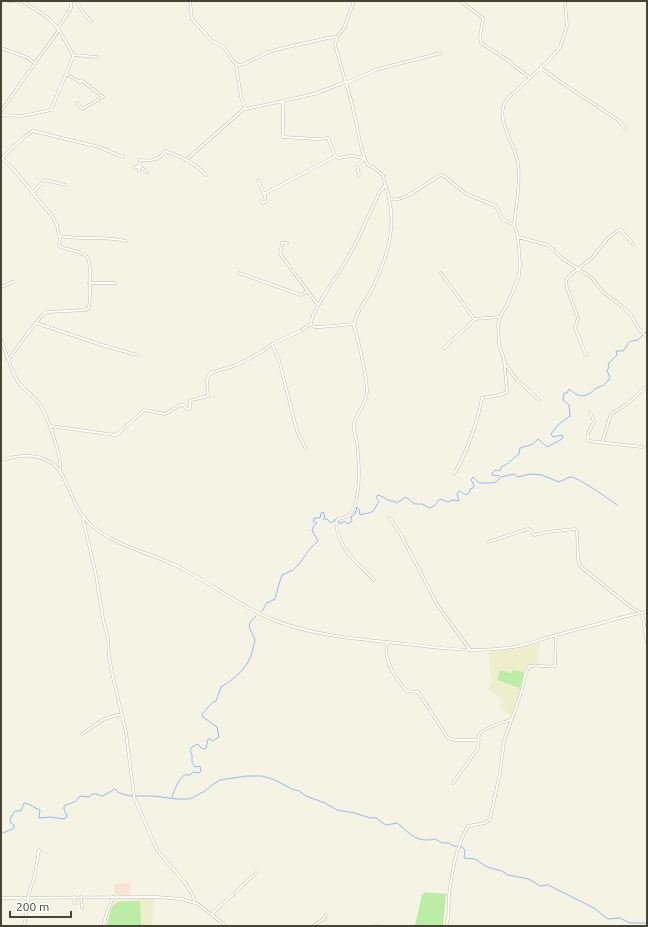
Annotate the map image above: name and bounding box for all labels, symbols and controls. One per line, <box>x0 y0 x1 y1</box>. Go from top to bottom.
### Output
scale bar <box>10 893 71 919</box>
text: 200 m <box>16 900 49 913</box>

